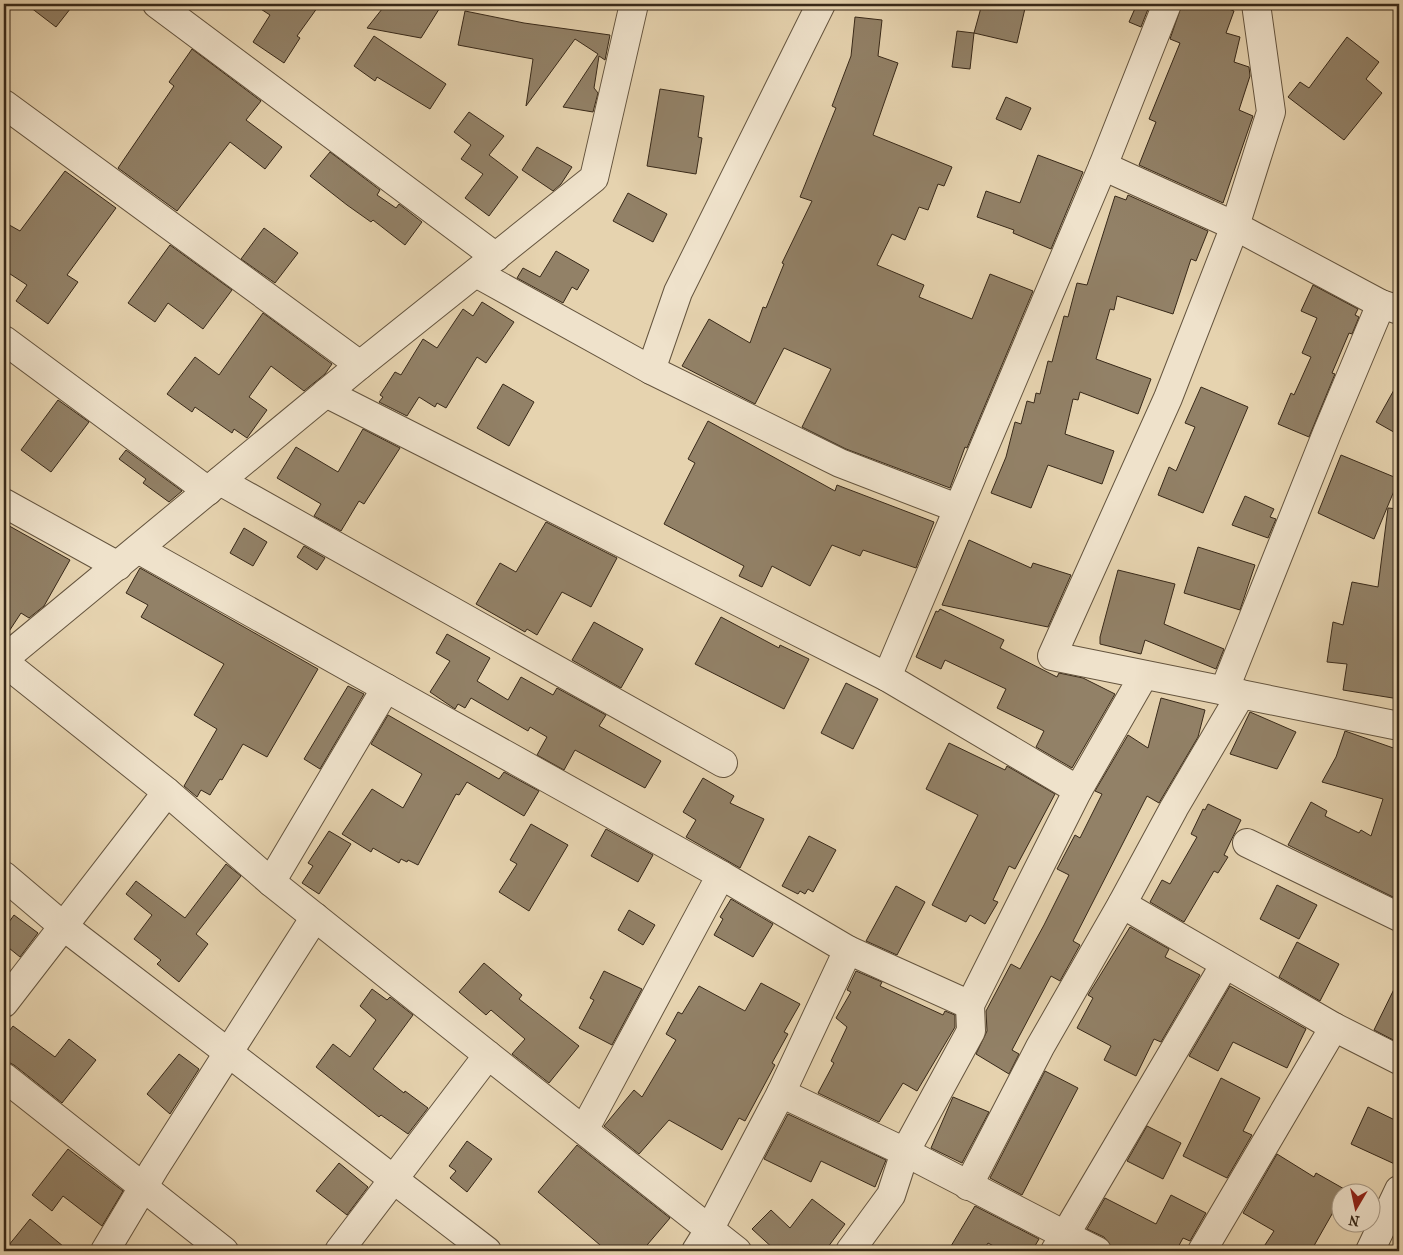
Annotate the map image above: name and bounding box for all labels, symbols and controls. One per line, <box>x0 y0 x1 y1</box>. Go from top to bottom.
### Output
north arrow <box>1330 1182 1380 1232</box>
text: N <box>1347 1211 1361 1230</box>

